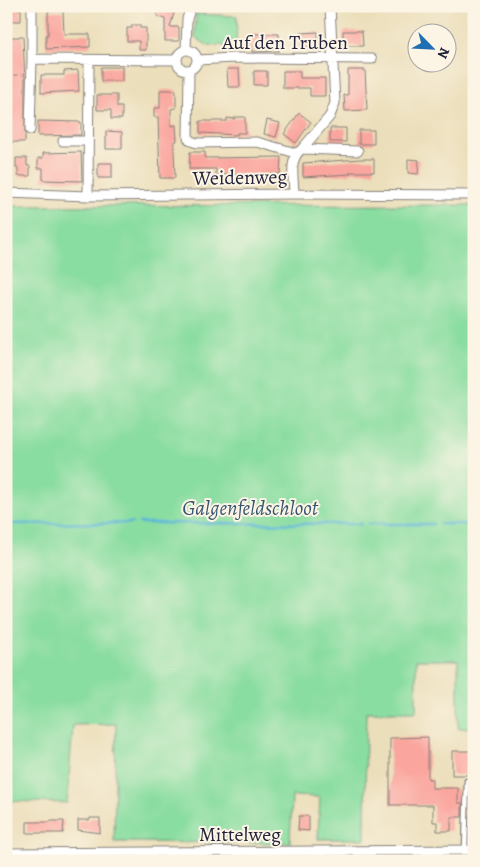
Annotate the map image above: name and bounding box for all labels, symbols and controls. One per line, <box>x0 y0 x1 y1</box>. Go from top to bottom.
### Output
north arrow <box>408 22 458 72</box>
street label: Auf den Truben <box>221 29 348 56</box>
text: N <box>433 45 454 62</box>
street label: Weidenweg <box>191 163 288 192</box>
water label: Galgenfeldschloot <box>182 494 319 522</box>
street label: Mittelweg <box>199 821 281 848</box>

